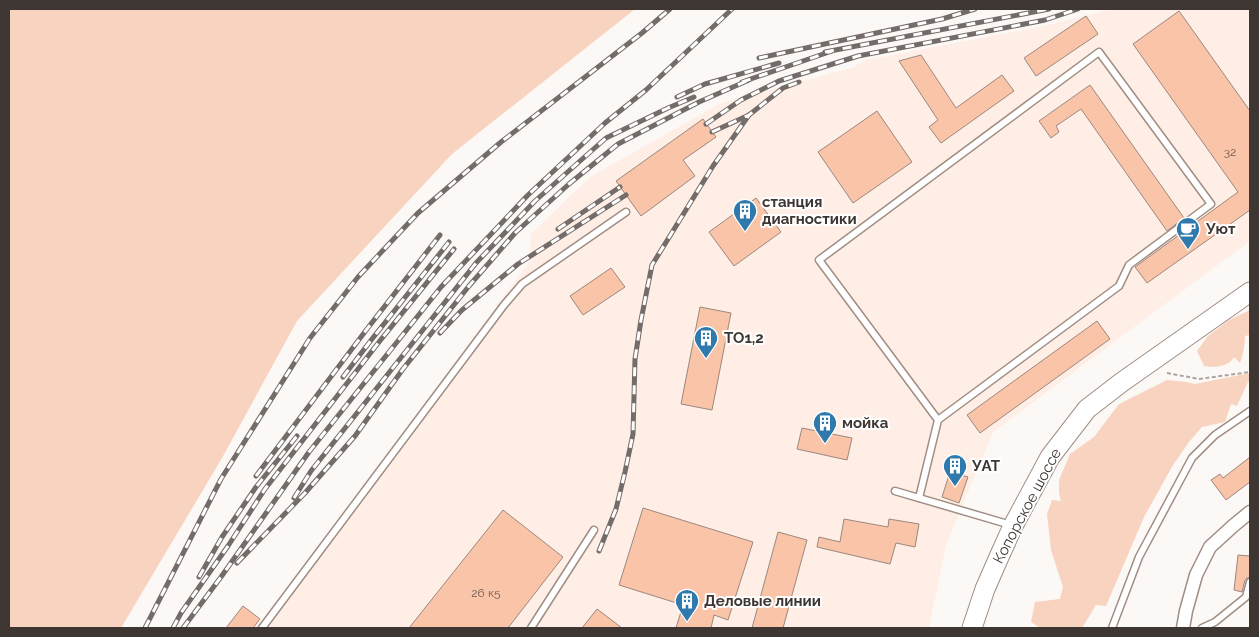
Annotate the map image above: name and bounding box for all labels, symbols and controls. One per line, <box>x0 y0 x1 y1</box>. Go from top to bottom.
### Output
house number: 32 <box>1224 145 1236 159</box>
place label: станция диагностики <box>762 193 857 228</box>
building icon: станция диагностики <box>732 198 758 232</box>
cafe icon: Уют <box>1175 216 1201 250</box>
place label: Уют <box>1205 220 1236 238</box>
building icon: ТО1,2 <box>693 325 719 359</box>
place label: ТО1,2 <box>724 329 764 347</box>
building icon: мойка <box>812 410 838 444</box>
place label: мойка <box>842 414 889 432</box>
street label: Копорское шоссе <box>989 445 1065 567</box>
building icon: УАТ <box>942 453 968 487</box>
place label: УАТ <box>971 457 1001 475</box>
house number: 26 к5 <box>471 586 501 600</box>
building icon: Деловые линии <box>674 588 700 622</box>
place label: Деловые линии <box>704 592 821 610</box>

